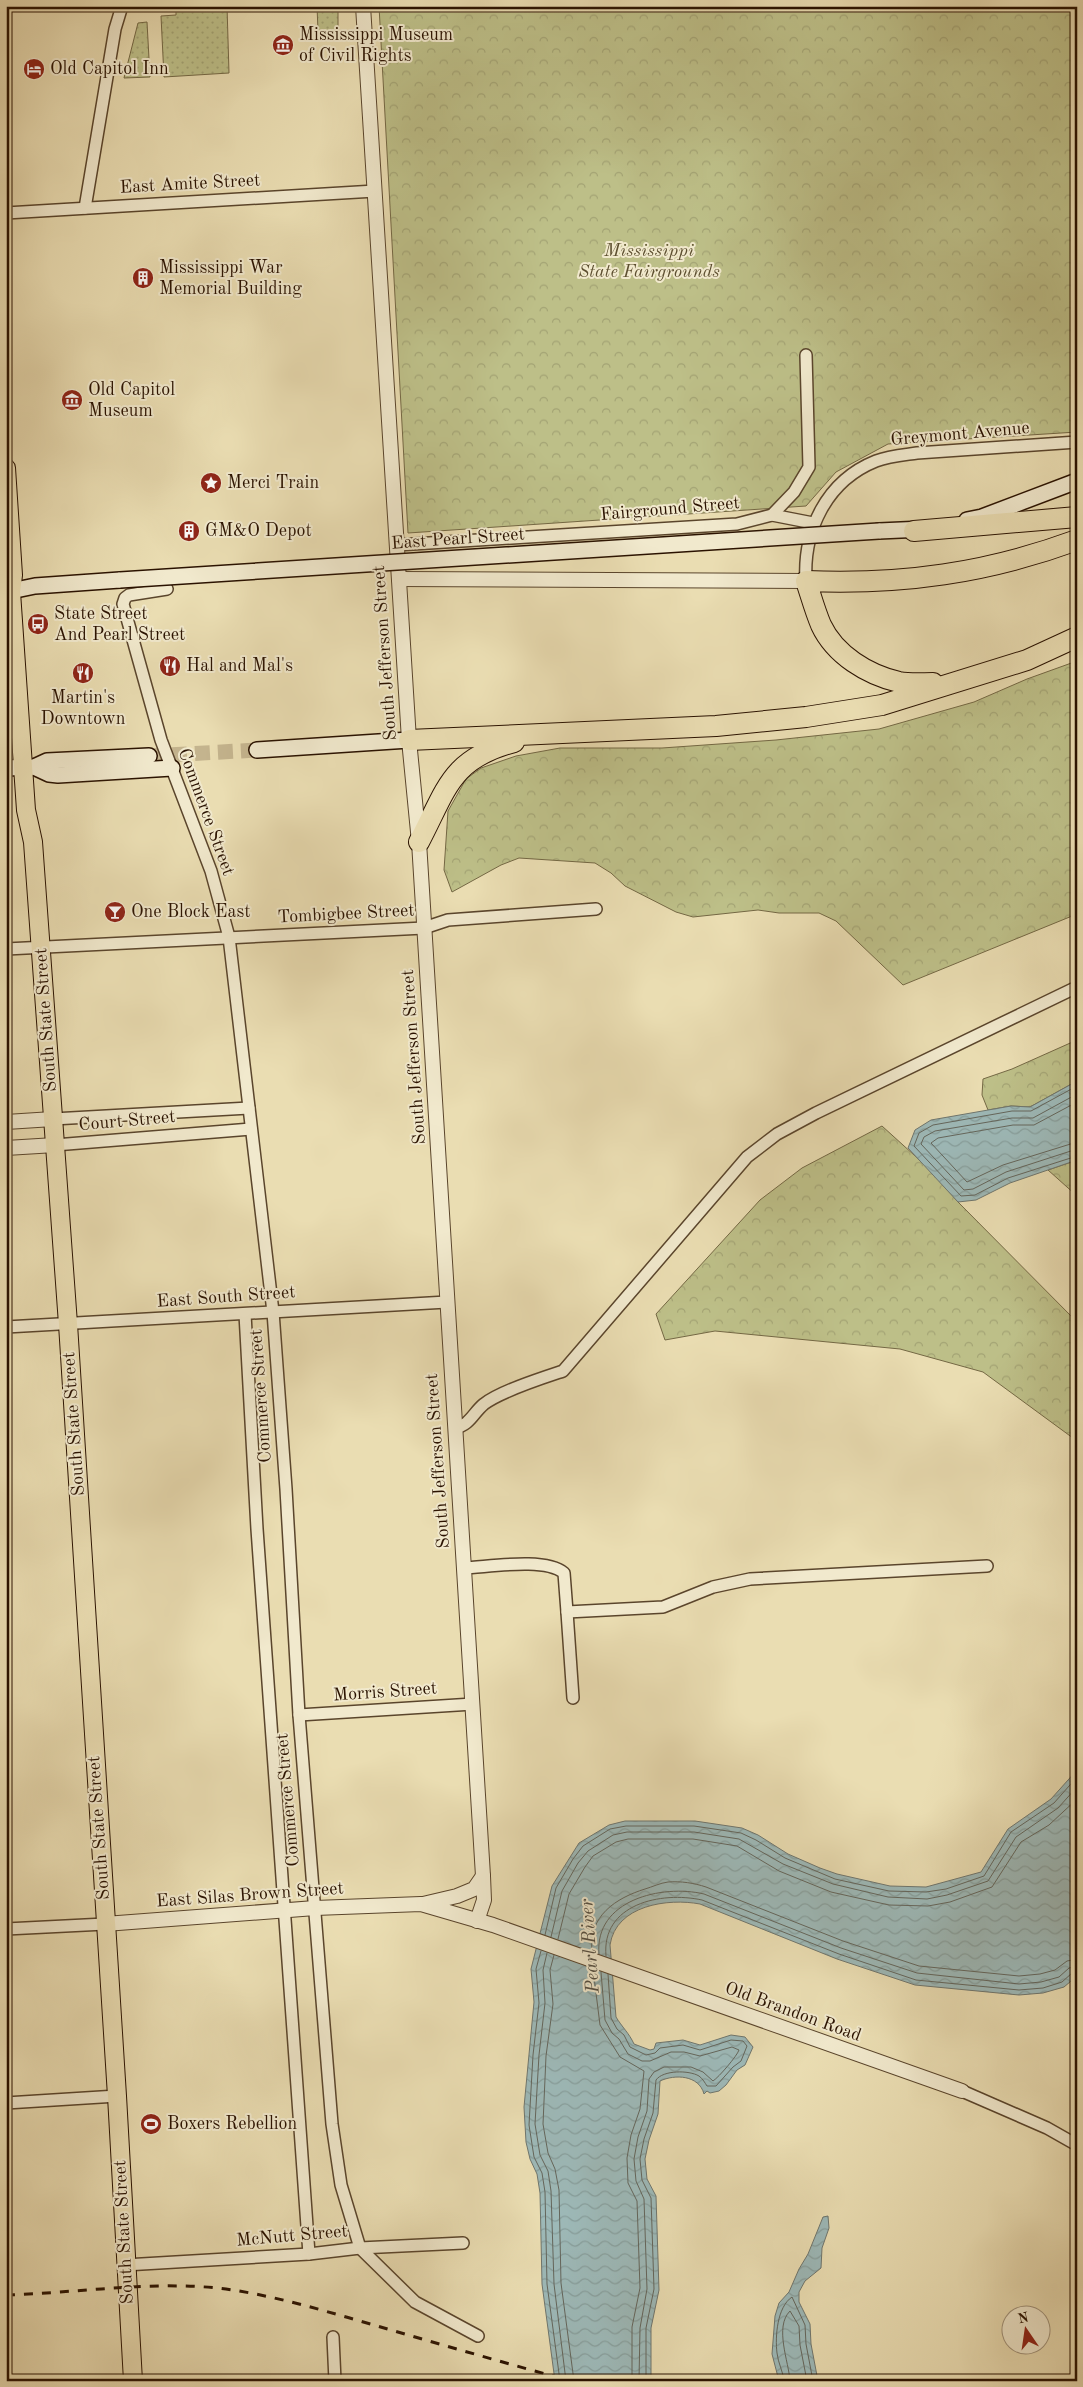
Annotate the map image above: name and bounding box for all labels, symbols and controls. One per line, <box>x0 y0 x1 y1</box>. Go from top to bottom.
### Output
place label: Mississippi Museum of Civil Rights <box>299 26 453 65</box>
museum icon: Mississippi Museum of Civil Rights <box>271 33 295 57</box>
hotel icon: Old Capitol Inn <box>22 57 46 81</box>
place label: Old Capitol Inn <box>50 60 169 78</box>
street label: East Amite Street <box>119 171 261 197</box>
park label: Mississippi State Fairgrounds <box>578 242 720 281</box>
place label: Mississippi War Memorial Building <box>159 259 302 298</box>
building icon: Mississippi War Memorial Building <box>131 266 155 290</box>
place label: Old Capitol Museum <box>88 381 175 420</box>
museum icon: Old Capitol Museum <box>60 388 84 412</box>
street label: Greymont Avenue <box>890 419 1030 449</box>
place icon: Merci Train <box>199 471 223 495</box>
place label: Merci Train <box>227 474 319 492</box>
street label: Fairground Street <box>600 494 740 524</box>
building icon: GM&O Depot <box>177 519 201 543</box>
place label: GM&O Depot <box>205 522 312 540</box>
street label: East Pearl Street <box>391 525 525 553</box>
street label: South Jefferson Street <box>370 565 400 741</box>
place label: State Street And Pearl Street <box>54 605 185 644</box>
bus stop icon: State Street And Pearl Street <box>26 612 50 636</box>
restaurant icon: Hal and Mal's <box>158 654 182 678</box>
place label: Hal and Mal's <box>186 657 293 675</box>
restaurant icon: Martin's Downtown <box>71 661 95 685</box>
place label: Martin's Downtown <box>41 689 126 728</box>
street label: Commerce Street <box>175 746 237 878</box>
bar icon: One Block East <box>103 900 127 924</box>
street label: Tombigbee Street <box>277 901 415 927</box>
place label: One Block East <box>131 903 251 921</box>
street label: South State Street <box>32 947 60 1093</box>
street label: South Jefferson Street <box>399 969 429 1145</box>
street label: Court Street <box>78 1108 176 1134</box>
street label: East South Street <box>156 1283 296 1311</box>
street label: Commerce Street <box>247 1328 275 1464</box>
street label: South State Street <box>60 1351 88 1497</box>
street label: South Jefferson Street <box>423 1373 453 1549</box>
street label: Morris Street <box>332 1679 438 1705</box>
street label: Commerce Street <box>273 1732 303 1868</box>
street label: South State Street <box>85 1755 113 1901</box>
street label: East Silas Brown Street <box>156 1879 344 1911</box>
water label: Pearl River <box>578 1897 604 1995</box>
street label: Old Brandon Road <box>722 1979 864 2045</box>
sports icon: Boxers Rebellion <box>139 2112 163 2136</box>
place label: Boxers Rebellion <box>167 2115 298 2133</box>
street label: South State Street <box>111 2159 137 2305</box>
street label: McNutt Street <box>236 2222 348 2250</box>
north arrow <box>1000 2304 1050 2354</box>
text: N <box>1017 2310 1030 2326</box>

